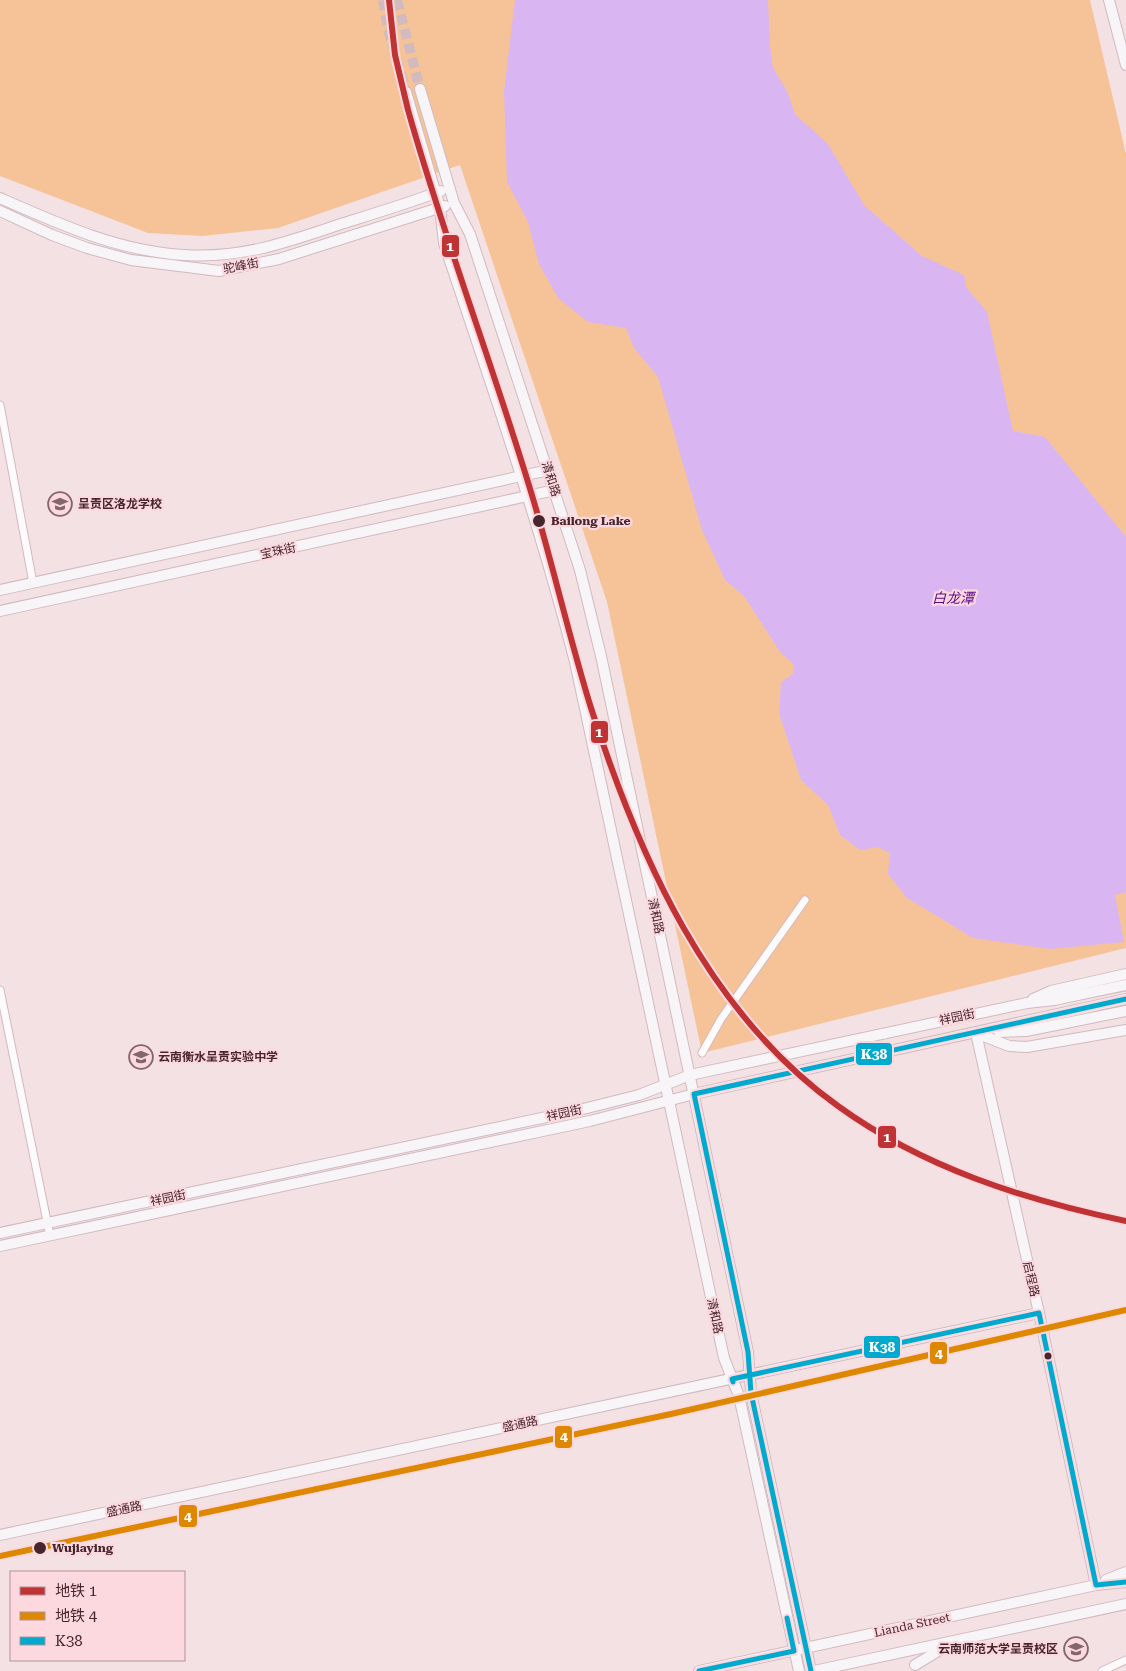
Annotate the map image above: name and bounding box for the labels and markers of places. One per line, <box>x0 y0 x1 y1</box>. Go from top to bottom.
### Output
school or university icon: 呈贡区洛龙学校 <box>47 491 73 517</box>
place label: 呈贡区洛龙学校 <box>78 497 162 511</box>
marker: Bailong Lake <box>531 513 547 529</box>
place label: Bailong Lake <box>551 514 631 528</box>
school or university icon: 云南衡水呈贡实验中学 <box>128 1044 154 1070</box>
place label: 云南衡水呈贡实验中学 <box>158 1050 278 1064</box>
unlabelled marker <box>1043 1351 1053 1361</box>
marker: Wujiaying <box>32 1540 48 1556</box>
place label: Wujiaying <box>52 1541 114 1555</box>
school or university icon: 云南师范大学呈贡校区 <box>1063 1636 1089 1662</box>
place label: 云南师范大学呈贡校区 <box>938 1642 1058 1656</box>

